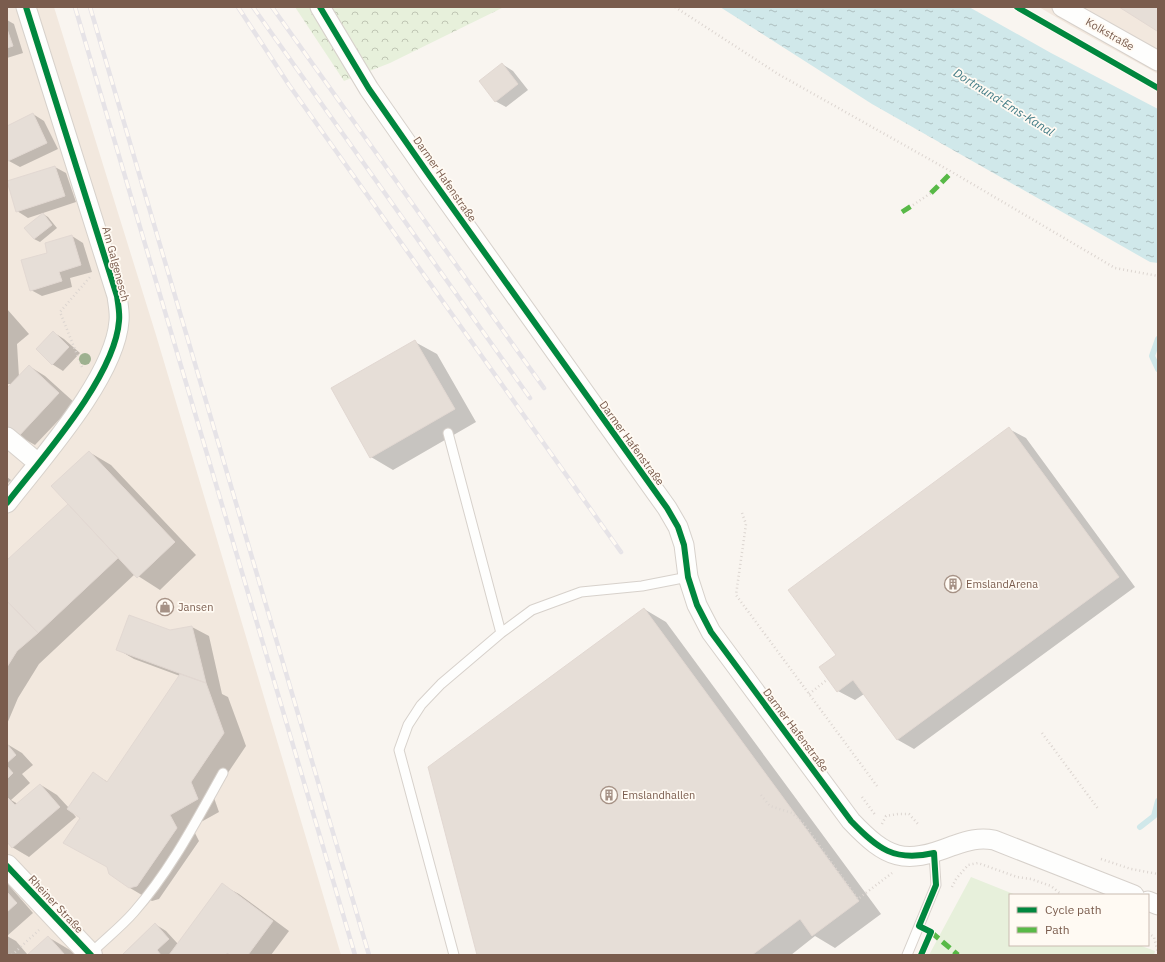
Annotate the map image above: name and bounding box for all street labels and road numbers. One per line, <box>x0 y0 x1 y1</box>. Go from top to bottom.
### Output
street label: Kolkstraße <box>1083 15 1137 53</box>
street label: Darmer Hafenstraße <box>410 134 480 224</box>
street label: Am Galgenesch <box>99 225 133 303</box>
street label: Darmer Hafenstraße <box>597 398 667 488</box>
street label: Darmer Hafenstraße <box>760 685 832 775</box>
street label: Rheiner Straße <box>26 872 86 936</box>

